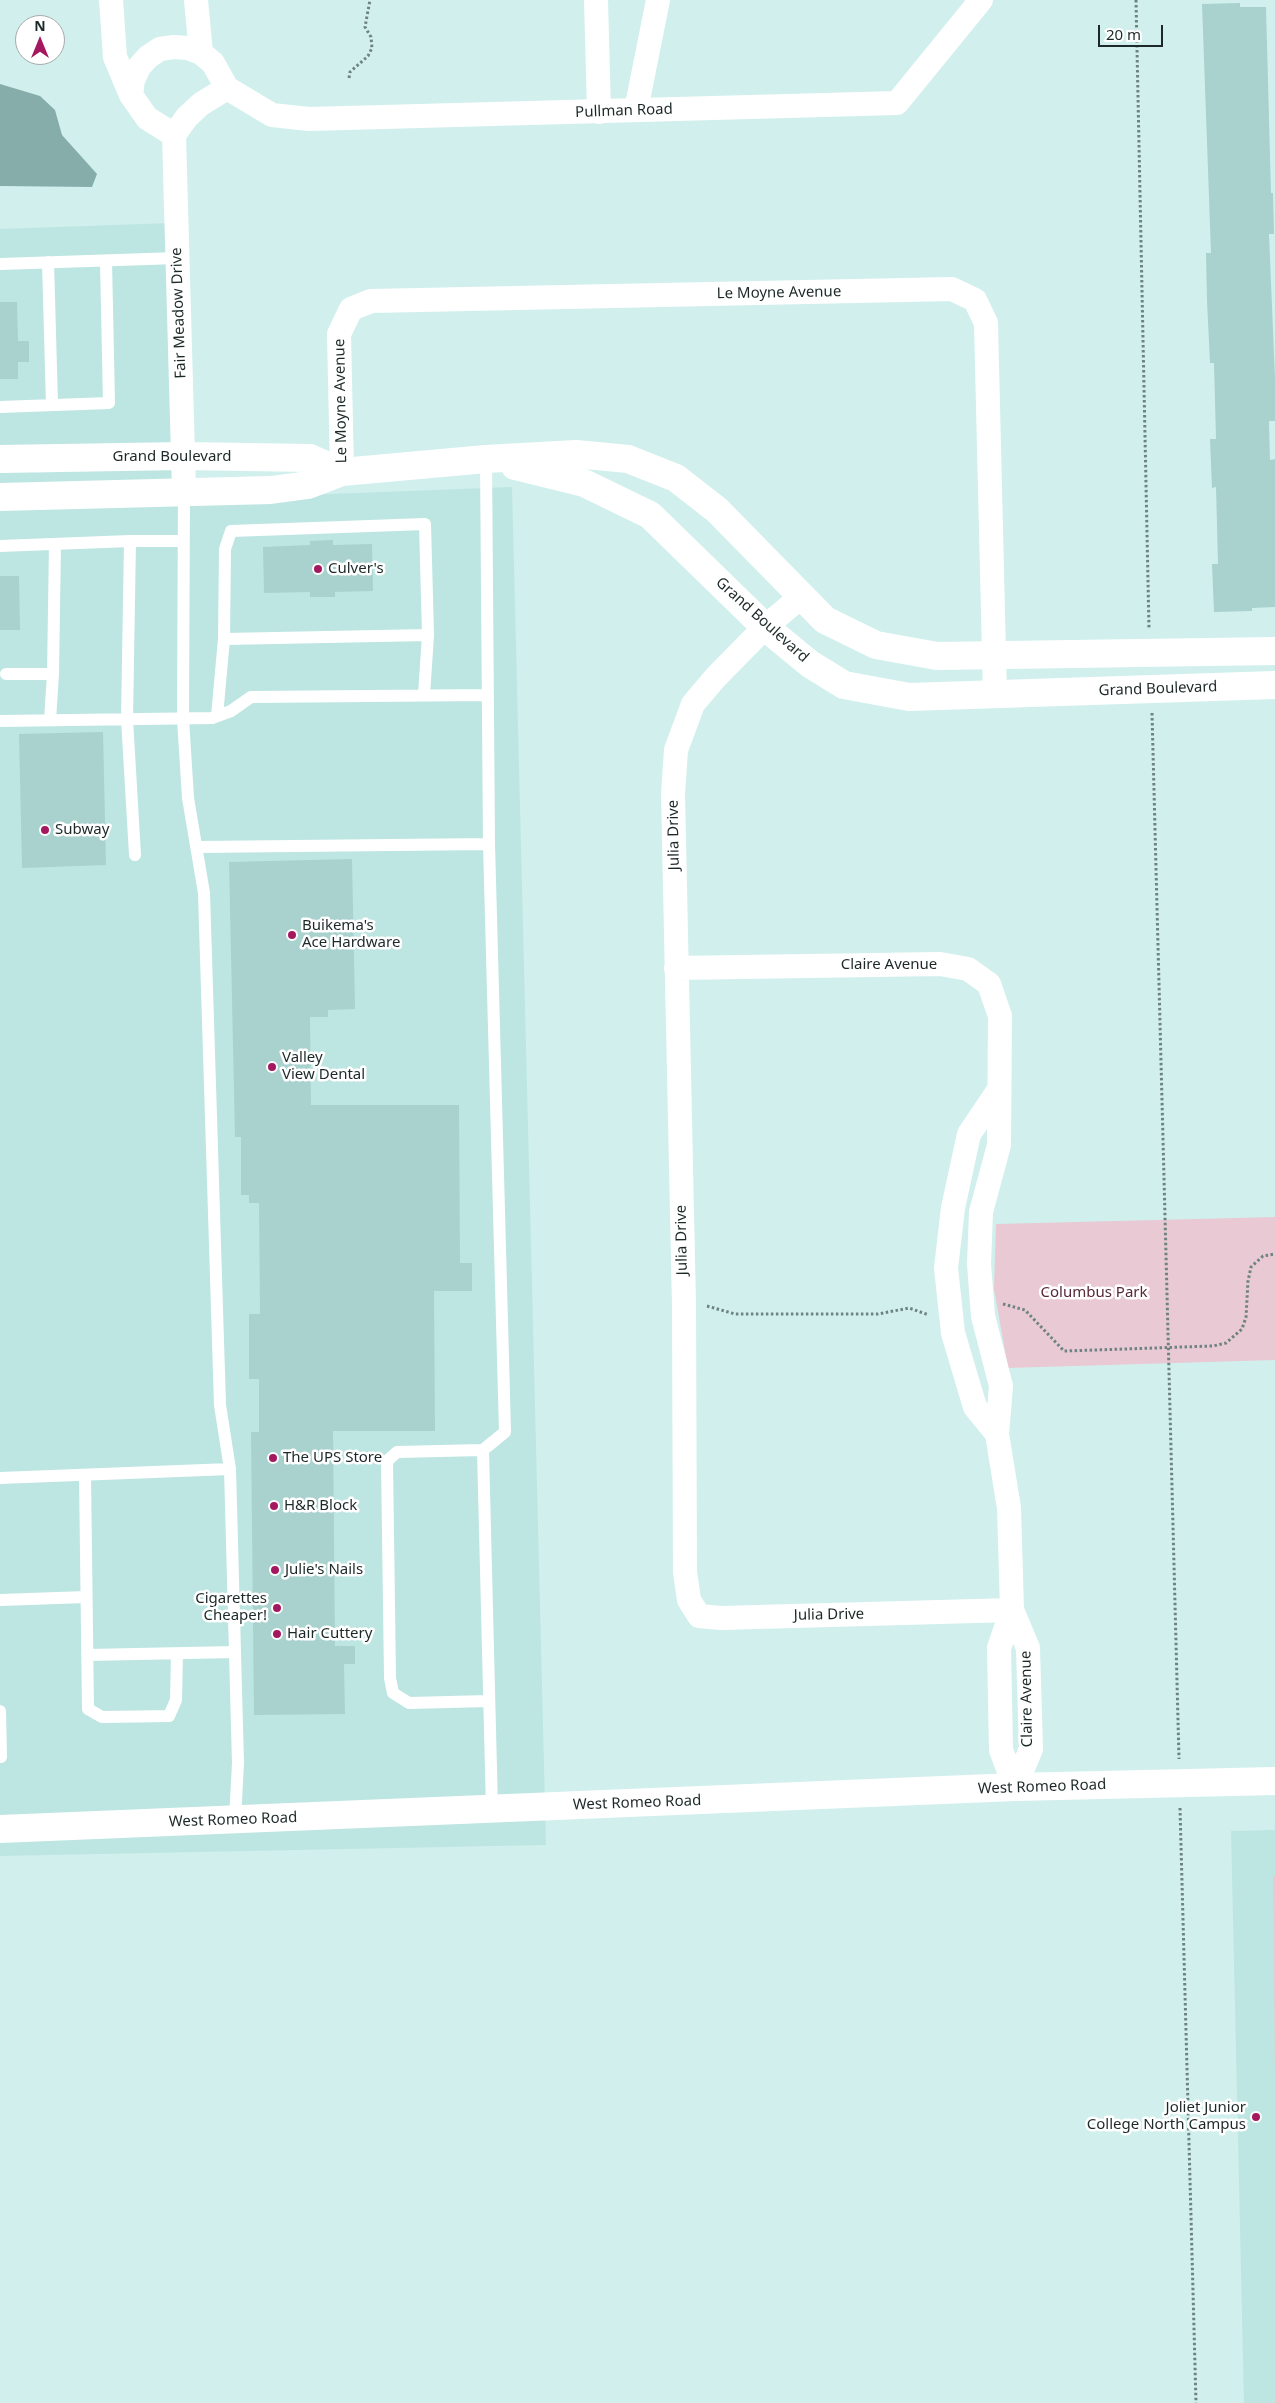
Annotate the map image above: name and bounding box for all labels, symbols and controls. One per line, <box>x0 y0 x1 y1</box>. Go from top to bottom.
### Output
north arrow <box>15 15 65 65</box>
scale bar <box>1100 15 1165 47</box>
text: N <box>34 16 46 35</box>
text: 20 m <box>1106 24 1141 44</box>
street label: Pullman Road <box>575 100 673 122</box>
street label: Fair Meadow Drive <box>168 247 190 379</box>
street label: Le Moyne Avenue <box>717 283 841 303</box>
street label: Le Moyne Avenue <box>331 339 351 463</box>
street label: Grand Boulevard <box>113 448 231 466</box>
place label: Culver's <box>328 560 384 578</box>
marker: Culver's <box>312 563 324 575</box>
street label: Grand Boulevard <box>712 574 812 666</box>
street label: Grand Boulevard <box>1098 678 1218 700</box>
street label: Julia Drive <box>664 800 684 870</box>
place label: Subway <box>55 821 109 839</box>
marker: Subway <box>39 824 51 836</box>
place label: Buikema's Ace Hardware <box>302 917 400 952</box>
marker: Buikema's Ace Hardware <box>286 929 298 941</box>
street label: Claire Avenue <box>841 956 937 974</box>
place label: Valley View Dental <box>282 1049 365 1084</box>
marker: Valley View Dental <box>266 1061 278 1073</box>
street label: Julia Drive <box>672 1205 692 1275</box>
park label: Columbus Park <box>1041 1284 1147 1302</box>
place label: The UPS Store <box>283 1449 382 1467</box>
marker: The UPS Store <box>267 1452 279 1464</box>
place label: H&R Block <box>284 1497 357 1515</box>
marker: H&R Block <box>268 1500 280 1512</box>
place label: Julie's Nails <box>285 1561 363 1579</box>
marker: Julie's Nails <box>269 1564 281 1576</box>
place label: Cigarettes Cheaper! <box>195 1590 267 1625</box>
marker: Cigarettes Cheaper! <box>271 1602 283 1614</box>
street label: Julia Drive <box>794 1605 864 1625</box>
place label: Hair Cuttery <box>287 1625 372 1643</box>
marker: Hair Cuttery <box>271 1628 283 1640</box>
street label: Claire Avenue <box>1017 1651 1037 1747</box>
street label: West Romeo Road <box>977 1776 1107 1798</box>
street label: West Romeo Road <box>572 1792 702 1814</box>
street label: West Romeo Road <box>168 1809 298 1831</box>
place label: Joliet Junior College North Campus <box>1087 2099 1246 2134</box>
marker: Joliet Junior College North Campus <box>1250 2111 1262 2123</box>

